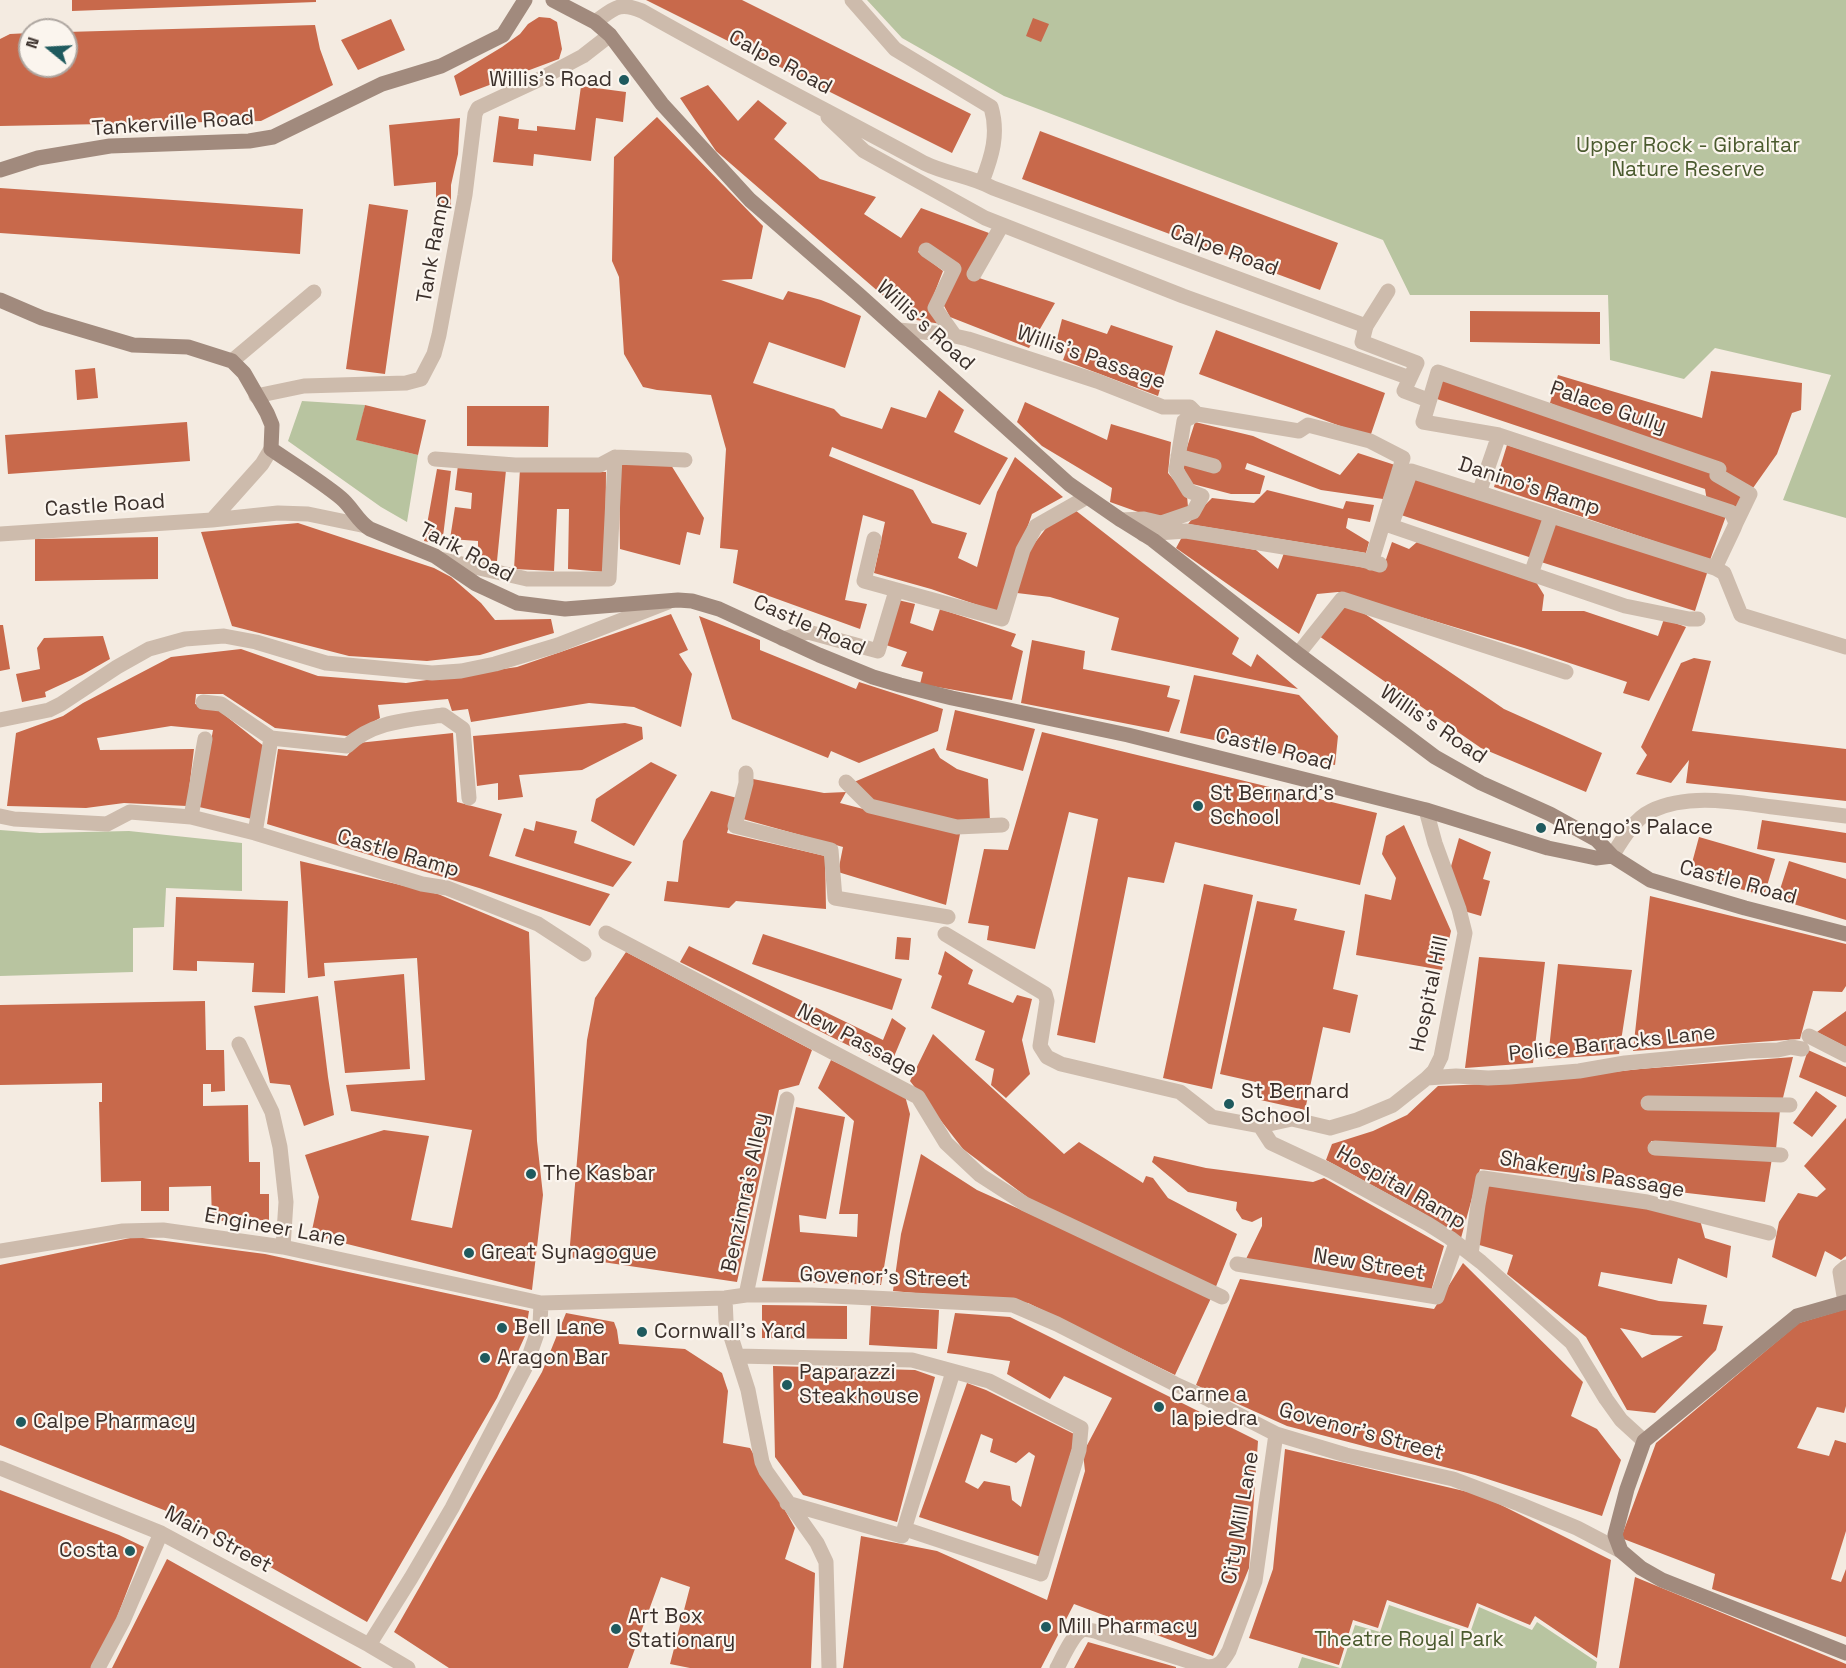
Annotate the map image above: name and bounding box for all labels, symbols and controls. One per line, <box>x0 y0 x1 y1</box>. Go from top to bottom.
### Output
north arrow <box>18 18 78 78</box>
street label: Calpe Road <box>724 25 836 101</box>
text: N <box>21 35 44 51</box>
place label: Willis's Road <box>489 67 612 93</box>
marker: Willis's Road <box>617 73 631 87</box>
street label: Tankerville Road <box>91 106 255 142</box>
park label: Upper Rock - Gibraltar Nature Reserve <box>1576 133 1800 183</box>
street label: Tank Ramp <box>412 193 456 305</box>
street label: Calpe Road <box>1166 220 1282 282</box>
street label: Willis’s Road <box>871 275 979 377</box>
street label: Willis's Passage <box>1013 321 1169 395</box>
street label: Palace Gully <box>1546 376 1670 440</box>
street label: Danino's Ramp <box>1455 452 1603 522</box>
street label: Castle Road <box>44 489 166 523</box>
street label: Tarik Road <box>414 517 518 589</box>
street label: Castle Road <box>749 590 869 662</box>
street label: Willis’s Road <box>1375 680 1491 770</box>
street label: Castle Road <box>1213 723 1335 777</box>
place label: St Bernard's School <box>1210 781 1334 831</box>
marker: St Bernard's School <box>1191 799 1205 813</box>
place label: Arengo's Palace <box>1553 815 1713 841</box>
marker: Arengo's Palace <box>1534 821 1548 835</box>
street label: Castle Ramp <box>334 825 462 883</box>
street label: Castle Road <box>1677 855 1799 911</box>
street label: Hospital Hill <box>1405 934 1455 1054</box>
street label: New Passage <box>793 999 921 1083</box>
street label: Police Barracks Lane <box>1507 1021 1717 1067</box>
place label: St Bernard School <box>1241 1079 1349 1129</box>
marker: St Bernard School <box>1222 1097 1236 1111</box>
street label: Benzimra's Alley <box>717 1111 775 1275</box>
street label: Hospital Ramp <box>1332 1141 1470 1235</box>
street label: Shakery's Passage <box>1497 1146 1687 1204</box>
place label: The Kasbar <box>543 1161 655 1187</box>
marker: The Kasbar <box>524 1167 538 1181</box>
street label: Engineer Lane <box>202 1203 348 1253</box>
place label: Great Synagogue <box>481 1240 657 1266</box>
street label: New Street <box>1311 1244 1427 1286</box>
marker: Great Synagogue <box>462 1246 476 1260</box>
street label: Govenor's Street <box>799 1262 969 1294</box>
place label: Bell Lane <box>514 1315 605 1341</box>
place label: Cornwall's Yard <box>654 1319 806 1345</box>
marker: Bell Lane <box>495 1321 509 1335</box>
marker: Cornwall's Yard <box>635 1325 649 1339</box>
place label: Aragon Bar <box>497 1345 608 1371</box>
marker: Aragon Bar <box>478 1351 492 1365</box>
place label: Paparazzi Steakhouse <box>799 1360 919 1410</box>
marker: Paparazzi Steakhouse <box>780 1378 794 1392</box>
place label: Carne a la piedra <box>1171 1382 1258 1432</box>
street label: Govenor's Street <box>1276 1398 1446 1466</box>
marker: Carne a la piedra <box>1152 1400 1166 1414</box>
place label: Calpe Pharmacy <box>33 1409 196 1435</box>
marker: Calpe Pharmacy <box>14 1415 28 1429</box>
street label: City Mill Lane <box>1217 1450 1265 1586</box>
street label: Main Street <box>160 1501 276 1579</box>
place label: Costa <box>59 1538 118 1564</box>
marker: Costa <box>123 1544 137 1558</box>
place label: Art Box Stationary <box>628 1604 735 1654</box>
place label: Mill Pharmacy <box>1058 1614 1198 1640</box>
marker: Mill Pharmacy <box>1039 1620 1053 1634</box>
marker: Art Box Stationary <box>609 1622 623 1636</box>
park label: Theatre Royal Park <box>1314 1627 1504 1653</box>

